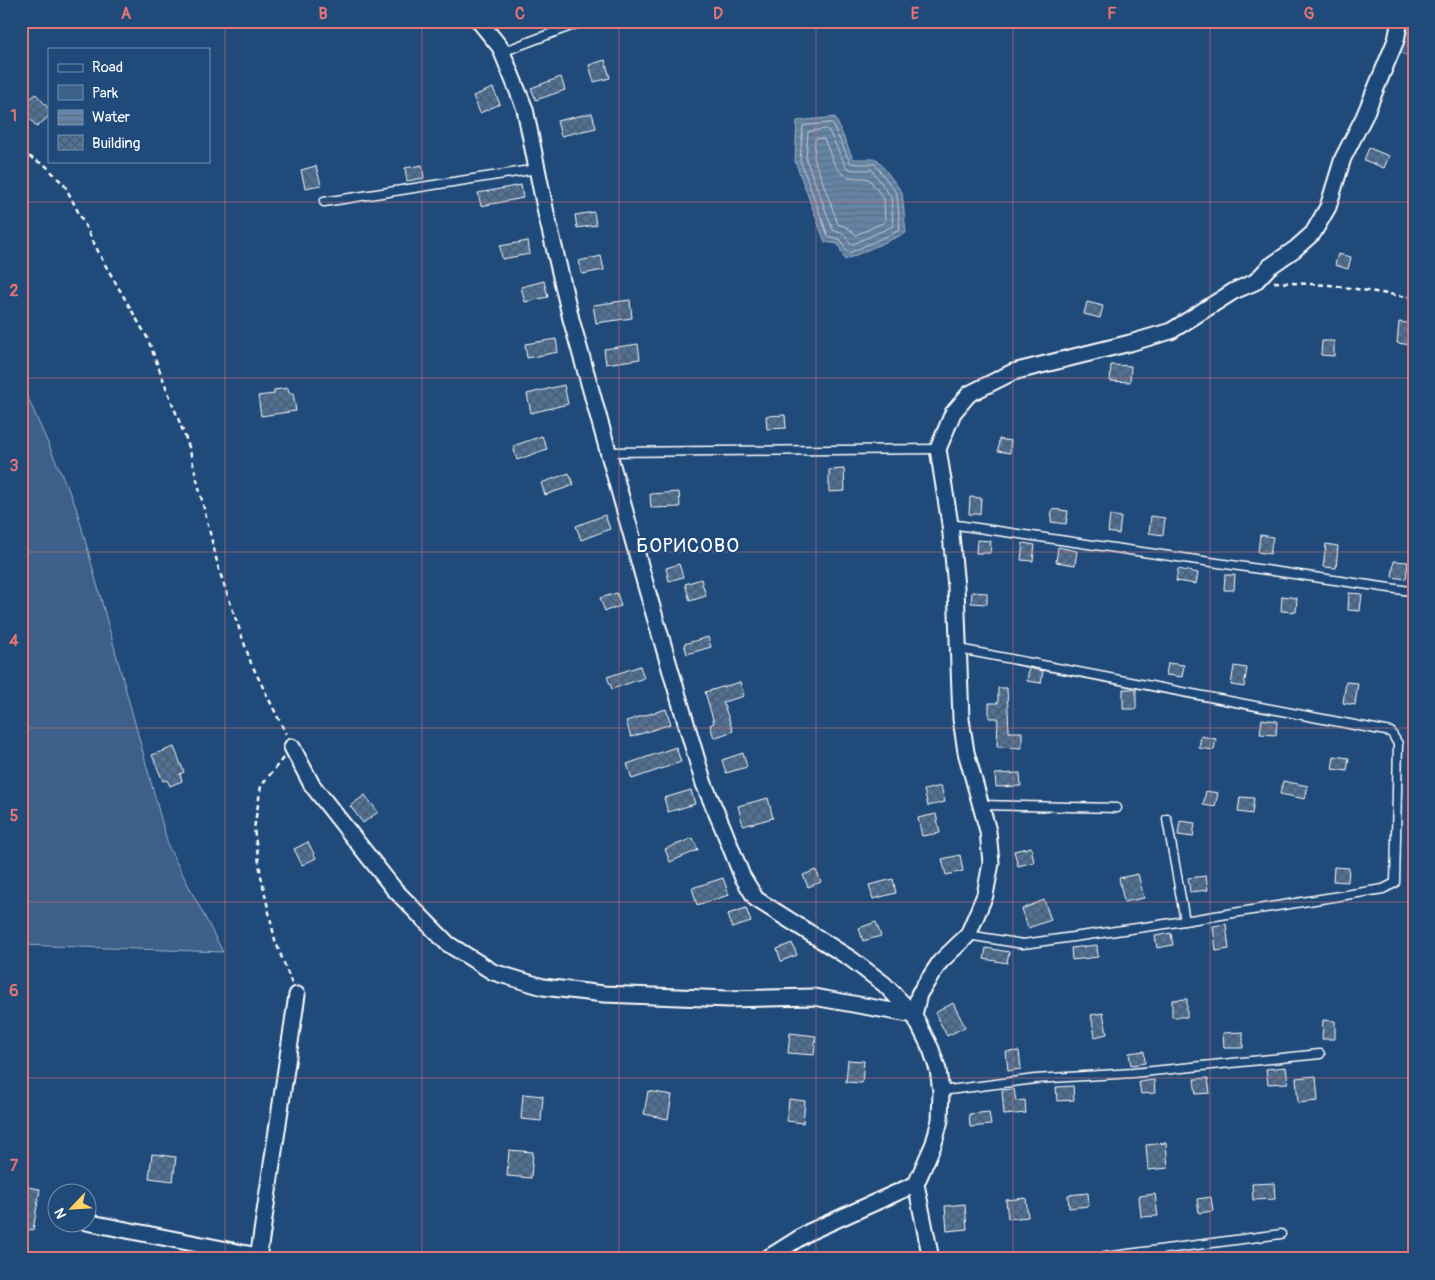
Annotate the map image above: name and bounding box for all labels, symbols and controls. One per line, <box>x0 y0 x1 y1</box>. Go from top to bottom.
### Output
text: A <box>121 4 132 24</box>
text: B <box>318 4 328 24</box>
text: C <box>515 4 525 24</box>
text: D <box>713 4 723 24</box>
text: E <box>911 4 920 24</box>
text: F <box>1107 4 1117 24</box>
text: G <box>1304 4 1315 24</box>
legend <box>48 48 210 162</box>
text: Road <box>92 58 123 77</box>
text: Park <box>92 84 119 103</box>
text: 1 <box>11 106 17 126</box>
text: Water <box>92 108 131 127</box>
text: Building <box>92 134 140 153</box>
text: 2 <box>10 281 19 301</box>
text: 3 <box>10 456 19 476</box>
district label: БОРИСОВО <box>636 533 740 558</box>
text: 4 <box>9 631 19 651</box>
text: 5 <box>10 806 19 826</box>
text: 6 <box>9 981 19 1001</box>
text: 7 <box>10 1156 19 1176</box>
north arrow <box>48 1182 98 1232</box>
text: N <box>51 1205 70 1221</box>

